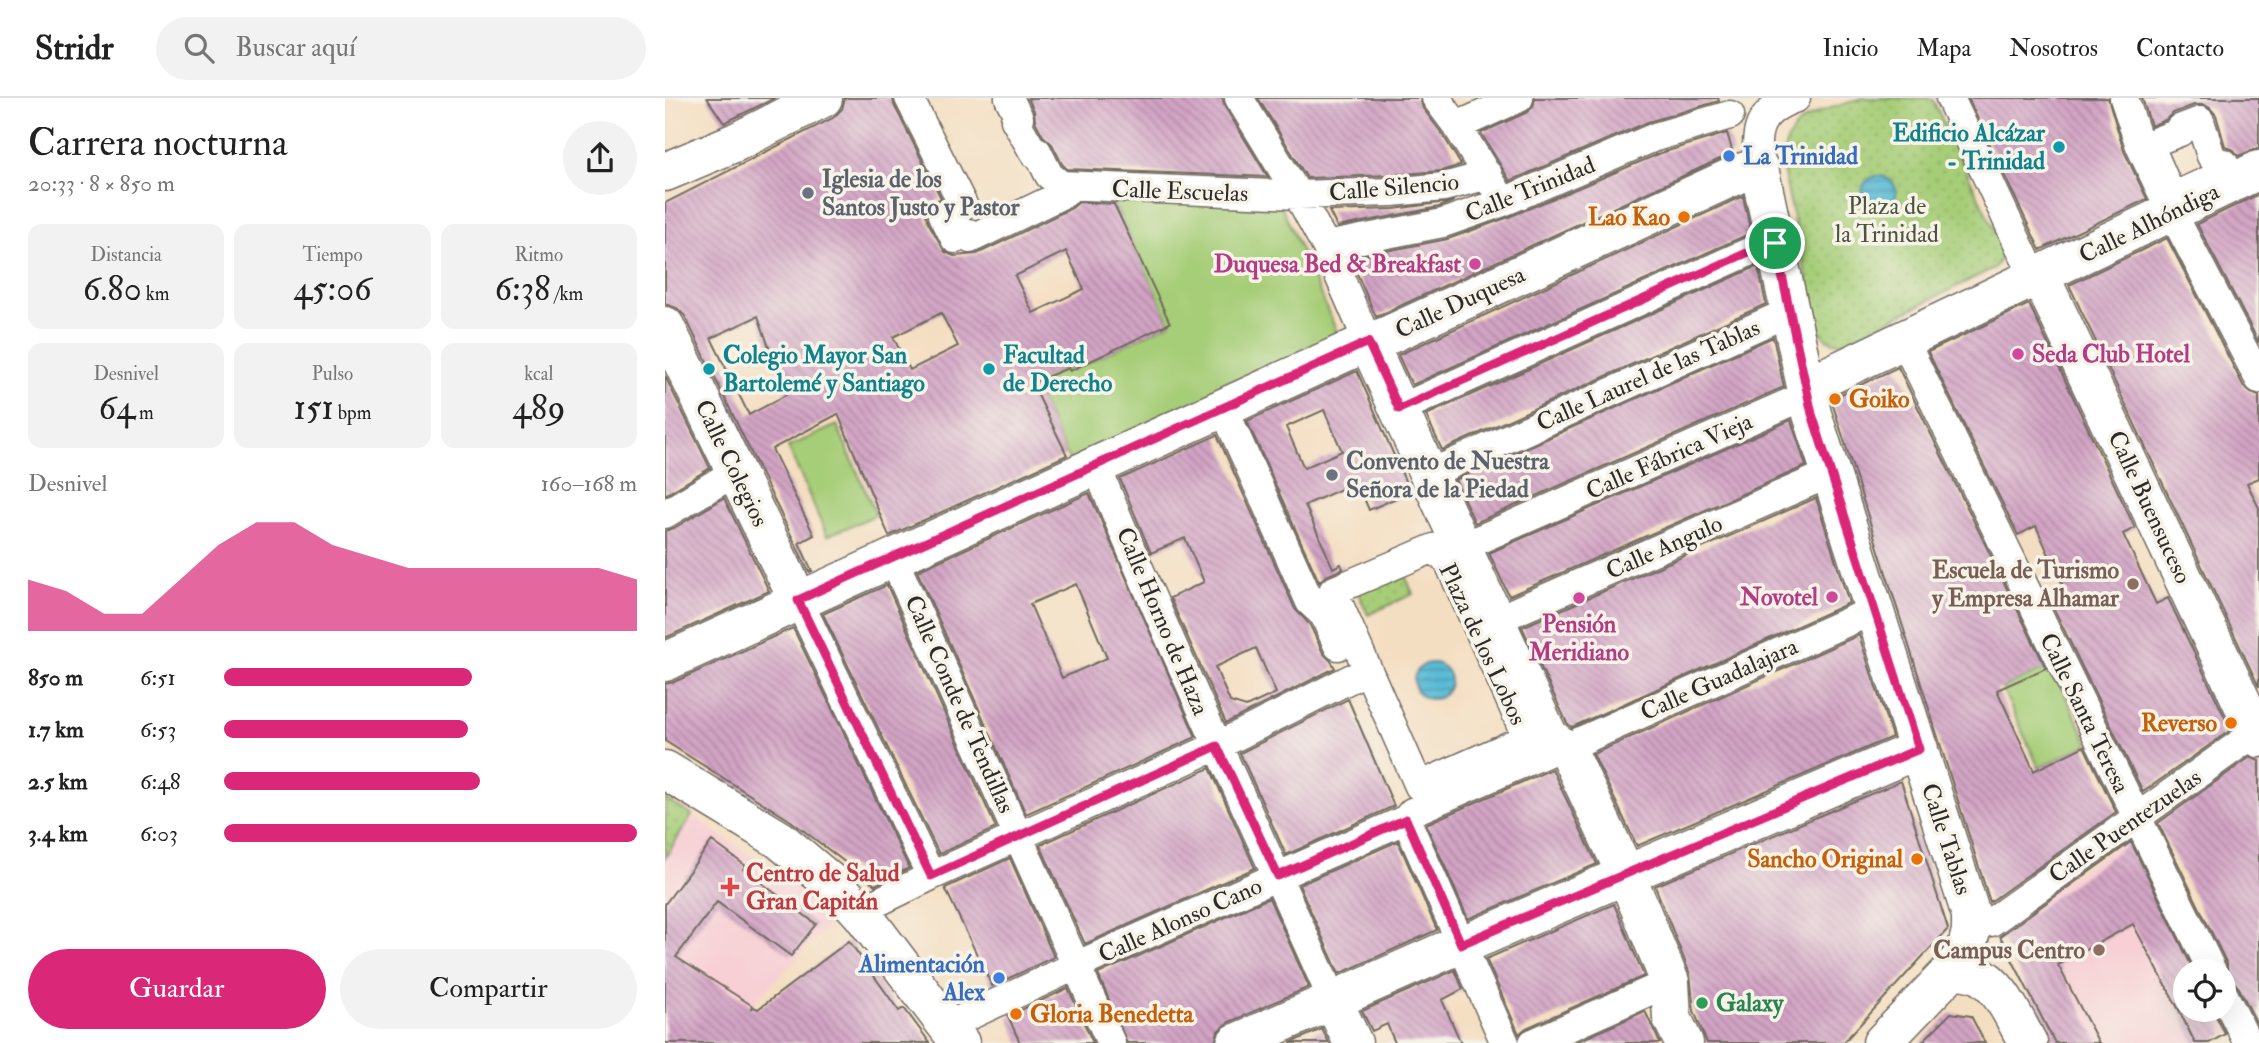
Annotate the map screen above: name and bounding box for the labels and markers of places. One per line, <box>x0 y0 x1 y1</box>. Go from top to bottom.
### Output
place label: Edificio Alcázar - Trinidad <box>1893 118 2046 177</box>
marker: Edificio Alcázar - Trinidad <box>2051 139 2067 155</box>
place label: La Trinidad <box>1743 141 1858 172</box>
marker: La Trinidad <box>1721 148 1737 164</box>
place label: Iglesia de los Santos Justo y Pastor <box>822 164 1021 223</box>
marker: Iglesia de los Santos Justo y Pastor <box>800 185 816 201</box>
place label: Lao Kao <box>1588 202 1670 233</box>
marker: Lao Kao <box>1676 209 1692 225</box>
pin <box>1745 213 1805 273</box>
place label: Duquesa Bed & Breakfast <box>1214 249 1461 280</box>
marker: Duquesa Bed & Breakfast <box>1467 256 1483 272</box>
place label: Seda Club Hotel <box>2032 339 2191 370</box>
place label: Colegio Mayor San Bartolemé y Santiago <box>723 340 925 399</box>
place label: Facultad de Derecho <box>1003 340 1113 399</box>
marker: Seda Club Hotel <box>2010 346 2026 362</box>
marker: Colegio Mayor San Bartolemé y Santiago <box>701 361 717 377</box>
marker: Facultad de Derecho <box>981 361 997 377</box>
place label: Goiko <box>1849 384 1910 415</box>
marker: Goiko <box>1827 391 1843 407</box>
place label: Convento de Nuestra Señora de la Piedad <box>1346 446 1550 505</box>
marker: Convento de Nuestra Señora de la Piedad <box>1324 467 1340 483</box>
place label: Escuela de Turismo y Empresa Alhamar <box>1931 555 2120 614</box>
marker: Escuela de Turismo y Empresa Alhamar <box>2125 576 2141 592</box>
place label: Novotel <box>1739 582 1819 613</box>
marker: Novotel <box>1824 589 1840 605</box>
marker: Pensión Meridiano <box>1571 590 1587 606</box>
place label: Pensión Meridiano <box>1528 609 1629 668</box>
place label: Reverso <box>2141 708 2217 739</box>
marker: Reverso <box>2223 715 2239 731</box>
place label: Sancho Original <box>1747 844 1904 875</box>
marker: Sancho Original <box>1909 851 1925 867</box>
place label: Centro de Salud Gran Capitán <box>746 858 900 917</box>
marker: Centro de Salud Gran Capitán <box>720 877 740 897</box>
place label: Campus Centro <box>1933 935 2085 966</box>
marker: Campus Centro <box>2091 942 2107 958</box>
place label: Alimentación Alex <box>858 949 986 1008</box>
marker: Alimentación Alex <box>991 970 1007 986</box>
place label: Galaxy <box>1716 988 1785 1019</box>
marker: Galaxy <box>1694 995 1710 1011</box>
place label: Gloria Benedetta <box>1030 999 1195 1030</box>
marker: Gloria Benedetta <box>1008 1006 1024 1022</box>

